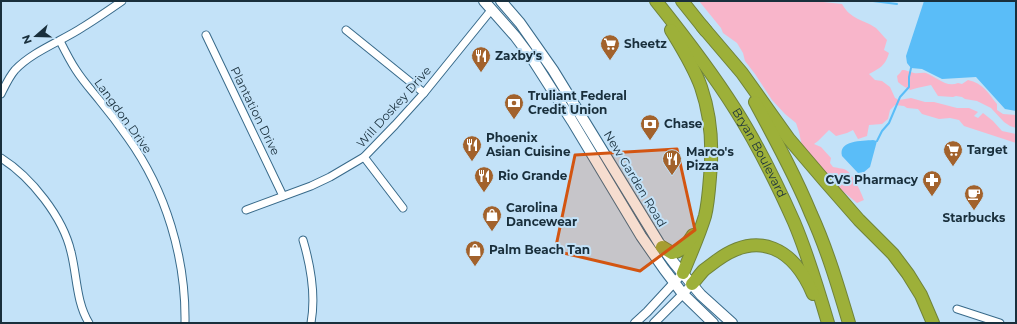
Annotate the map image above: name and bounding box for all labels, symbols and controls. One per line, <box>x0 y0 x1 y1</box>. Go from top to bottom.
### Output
north arrow <box>16 16 56 56</box>
text: N <box>19 33 35 46</box>
supermarket icon: Sheetz <box>599 33 621 61</box>
place label: Sheetz <box>624 36 667 51</box>
restaurant icon: Zaxby's <box>470 45 492 73</box>
place label: Zaxby's <box>495 48 543 63</box>
street label: Will Doskey Drive <box>353 63 434 150</box>
street label: Plantation Drive <box>227 64 283 158</box>
street label: Langdon Drive <box>91 75 156 156</box>
place label: Truliant Federal Credit Union <box>528 88 627 117</box>
bank icon: Truliant Federal Credit Union <box>503 92 525 120</box>
street label: Bryan Boulevard <box>729 105 790 200</box>
bank icon: Chase <box>639 113 661 141</box>
place label: Chase <box>664 116 703 131</box>
street label: New Garden Road <box>601 128 670 230</box>
place label: Phoenix Asian Cuisine <box>485 130 571 159</box>
restaurant icon: Phoenix Asian Cuisine <box>461 134 483 162</box>
supermarket icon: Target <box>942 139 964 167</box>
place label: Target <box>967 142 1009 157</box>
place label: Marco's Pizza <box>686 144 734 173</box>
restaurant icon: Marco's Pizza <box>661 148 683 176</box>
restaurant icon: Rio Grande <box>473 165 495 193</box>
place label: Rio Grande <box>498 168 568 183</box>
pharmacy icon: CVS Pharmacy <box>921 169 943 197</box>
place label: CVS Pharmacy <box>826 172 919 187</box>
cafe icon: Starbucks <box>963 183 985 211</box>
place label: Carolina Dancewear <box>506 200 577 229</box>
shop icon: Carolina Dancewear <box>481 204 503 232</box>
place label: Starbucks <box>943 210 1006 225</box>
shop icon: Palm Beach Tan <box>464 239 486 267</box>
place label: Palm Beach Tan <box>489 242 590 257</box>

